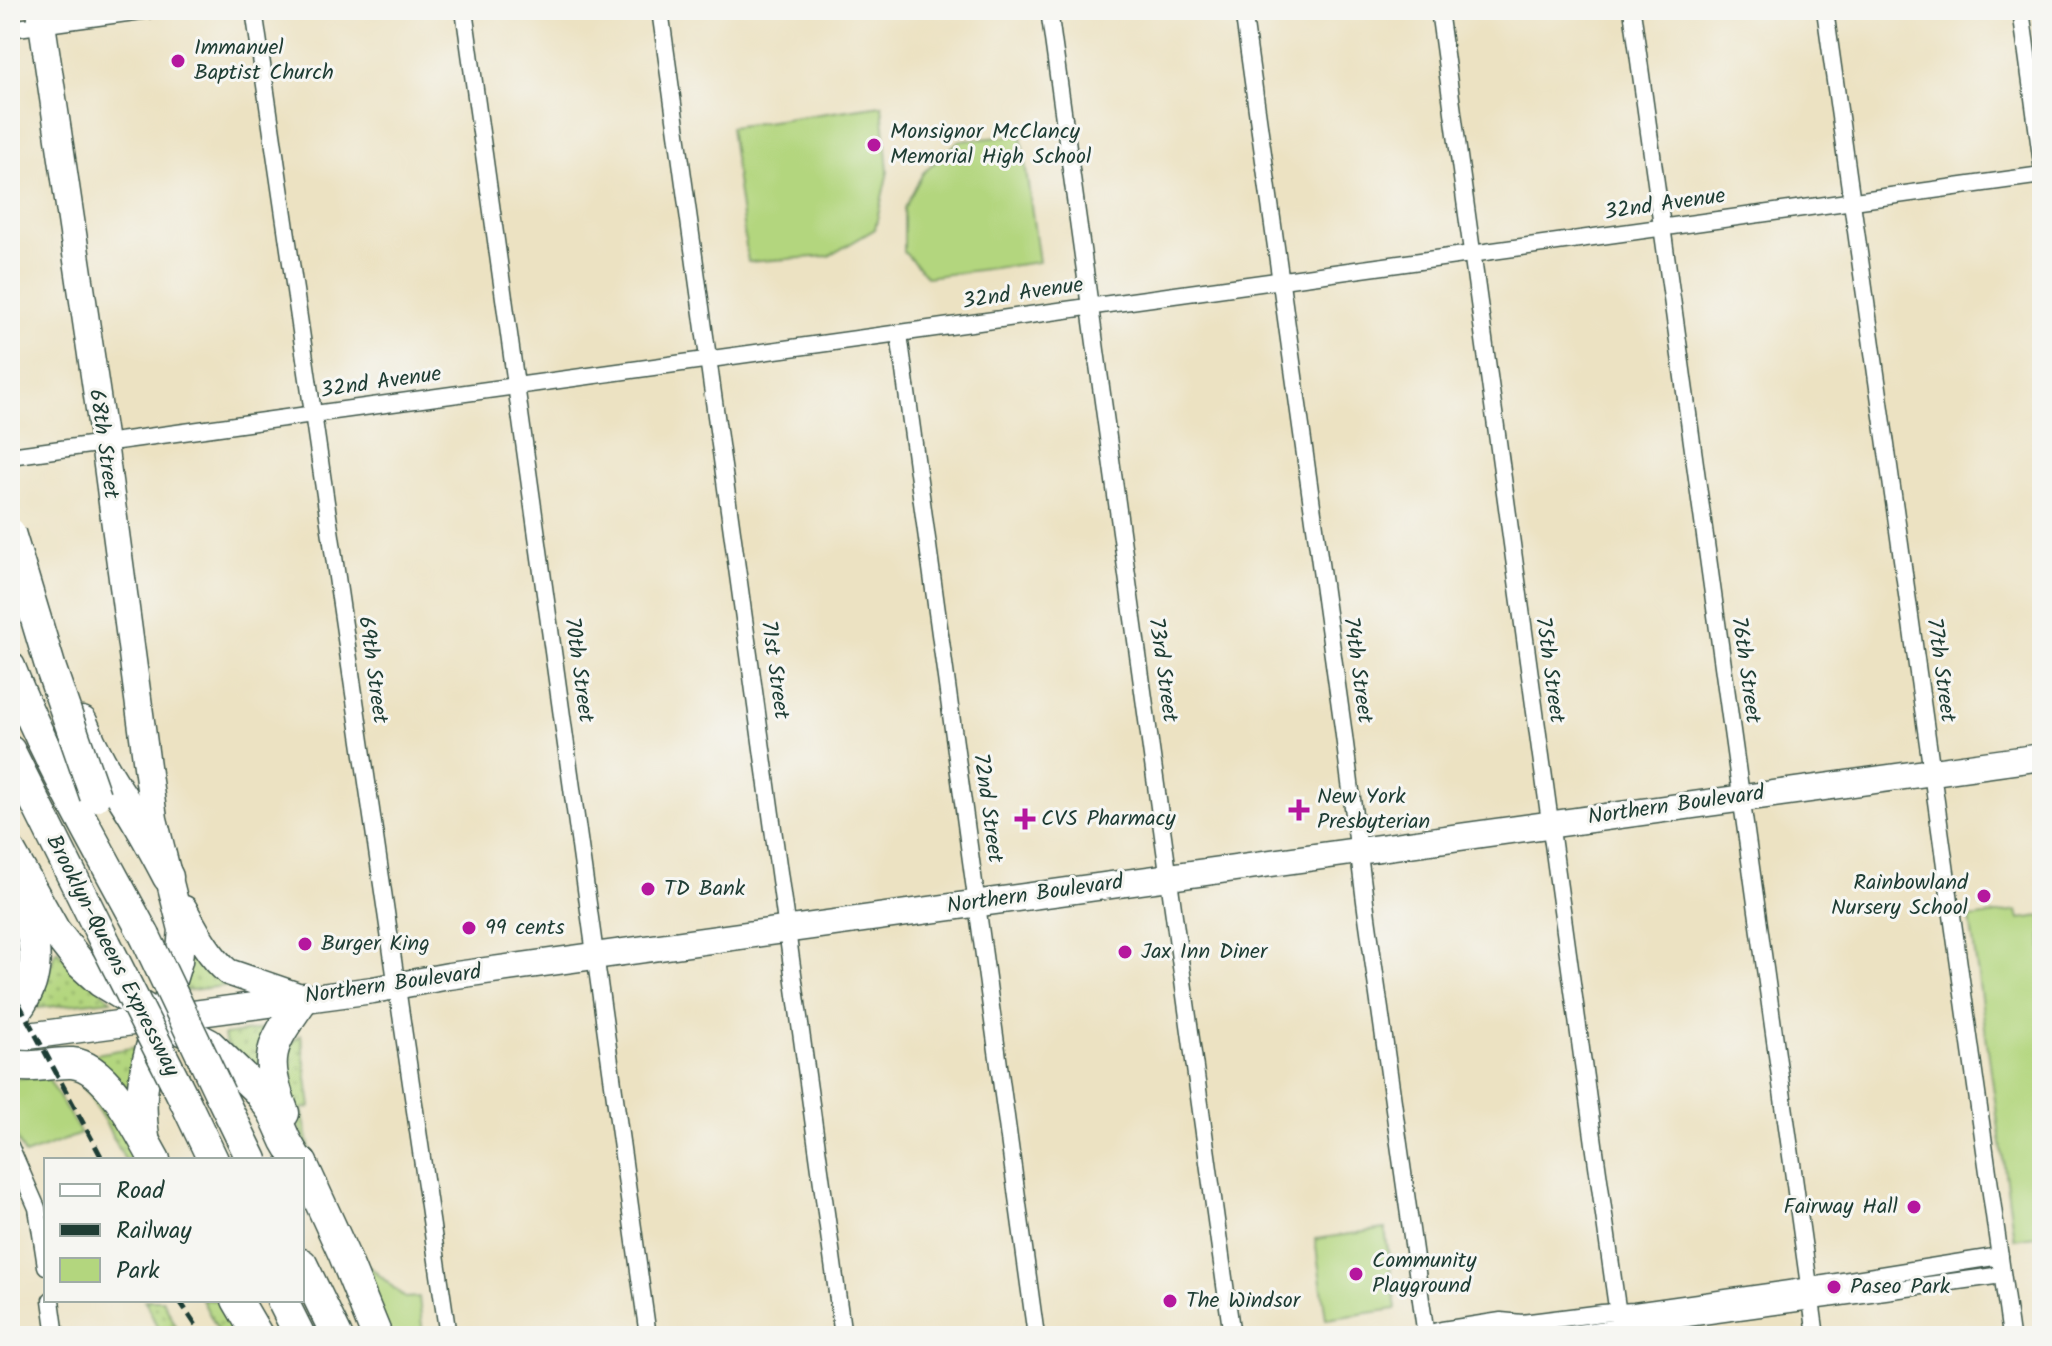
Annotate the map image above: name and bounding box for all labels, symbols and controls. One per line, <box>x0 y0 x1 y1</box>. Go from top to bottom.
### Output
place label: Immanuel Baptist Church <box>194 31 334 91</box>
marker: Immanuel Baptist Church <box>169 52 187 70</box>
place label: Monsignor McClancy Memorial High School <box>890 115 1092 175</box>
marker: Monsignor McClancy Memorial High School <box>865 136 883 154</box>
street label: 32nd Avenue <box>1602 179 1728 231</box>
street label: 32nd Avenue <box>960 268 1086 320</box>
street label: 32nd Avenue <box>318 357 444 409</box>
street label: 68th Street <box>78 387 128 502</box>
street label: 69th Street <box>347 614 397 726</box>
street label: 74th Street <box>1332 614 1382 726</box>
street label: 76th Street <box>1720 614 1770 726</box>
street label: 70th Street <box>553 615 603 725</box>
street label: 73rd Street <box>1137 615 1187 725</box>
street label: 75th Street <box>1524 615 1574 726</box>
street label: 77th Street <box>1915 615 1965 725</box>
street label: 71st Street <box>750 618 798 722</box>
street label: 72nd Street <box>962 751 1012 865</box>
street label: Northern Boulevard <box>1585 776 1768 836</box>
place label: New York Presbyterian <box>1317 780 1430 840</box>
marker: New York Presbyterian <box>1288 799 1310 821</box>
place label: CVS Pharmacy <box>1041 802 1176 837</box>
marker: CVS Pharmacy <box>1016 810 1034 828</box>
street label: Brooklyn-Queens Expressway <box>36 829 189 1084</box>
street label: Northern Boulevard <box>944 865 1127 925</box>
place label: Rainbowland Nursery School <box>1831 866 1969 926</box>
place label: TD Bank <box>664 872 746 907</box>
marker: TD Bank <box>639 880 657 898</box>
marker: Rainbowland Nursery School <box>1975 887 1993 905</box>
place label: 99 cents <box>485 911 565 946</box>
marker: 99 cents <box>460 919 478 937</box>
place label: Burger King <box>321 927 430 962</box>
marker: Burger King <box>296 935 314 953</box>
place label: Jax Inn Diner <box>1141 935 1269 970</box>
marker: Jax Inn Diner <box>1116 943 1134 961</box>
street label: Northern Boulevard <box>302 955 485 1015</box>
legend <box>44 1158 304 1302</box>
text: Road <box>116 1172 165 1211</box>
place label: Fairway Hall <box>1784 1190 1899 1225</box>
marker: Fairway Hall <box>1905 1198 1923 1216</box>
text: Railway <box>116 1212 192 1251</box>
place label: Community Playground <box>1372 1244 1477 1304</box>
text: Park <box>116 1252 160 1291</box>
marker: Community Playground <box>1347 1265 1365 1283</box>
place label: Paseo Park <box>1850 1270 1951 1305</box>
marker: Paseo Park <box>1825 1278 1843 1296</box>
place label: The Windsor <box>1186 1284 1302 1319</box>
marker: The Windsor <box>1161 1292 1179 1310</box>

